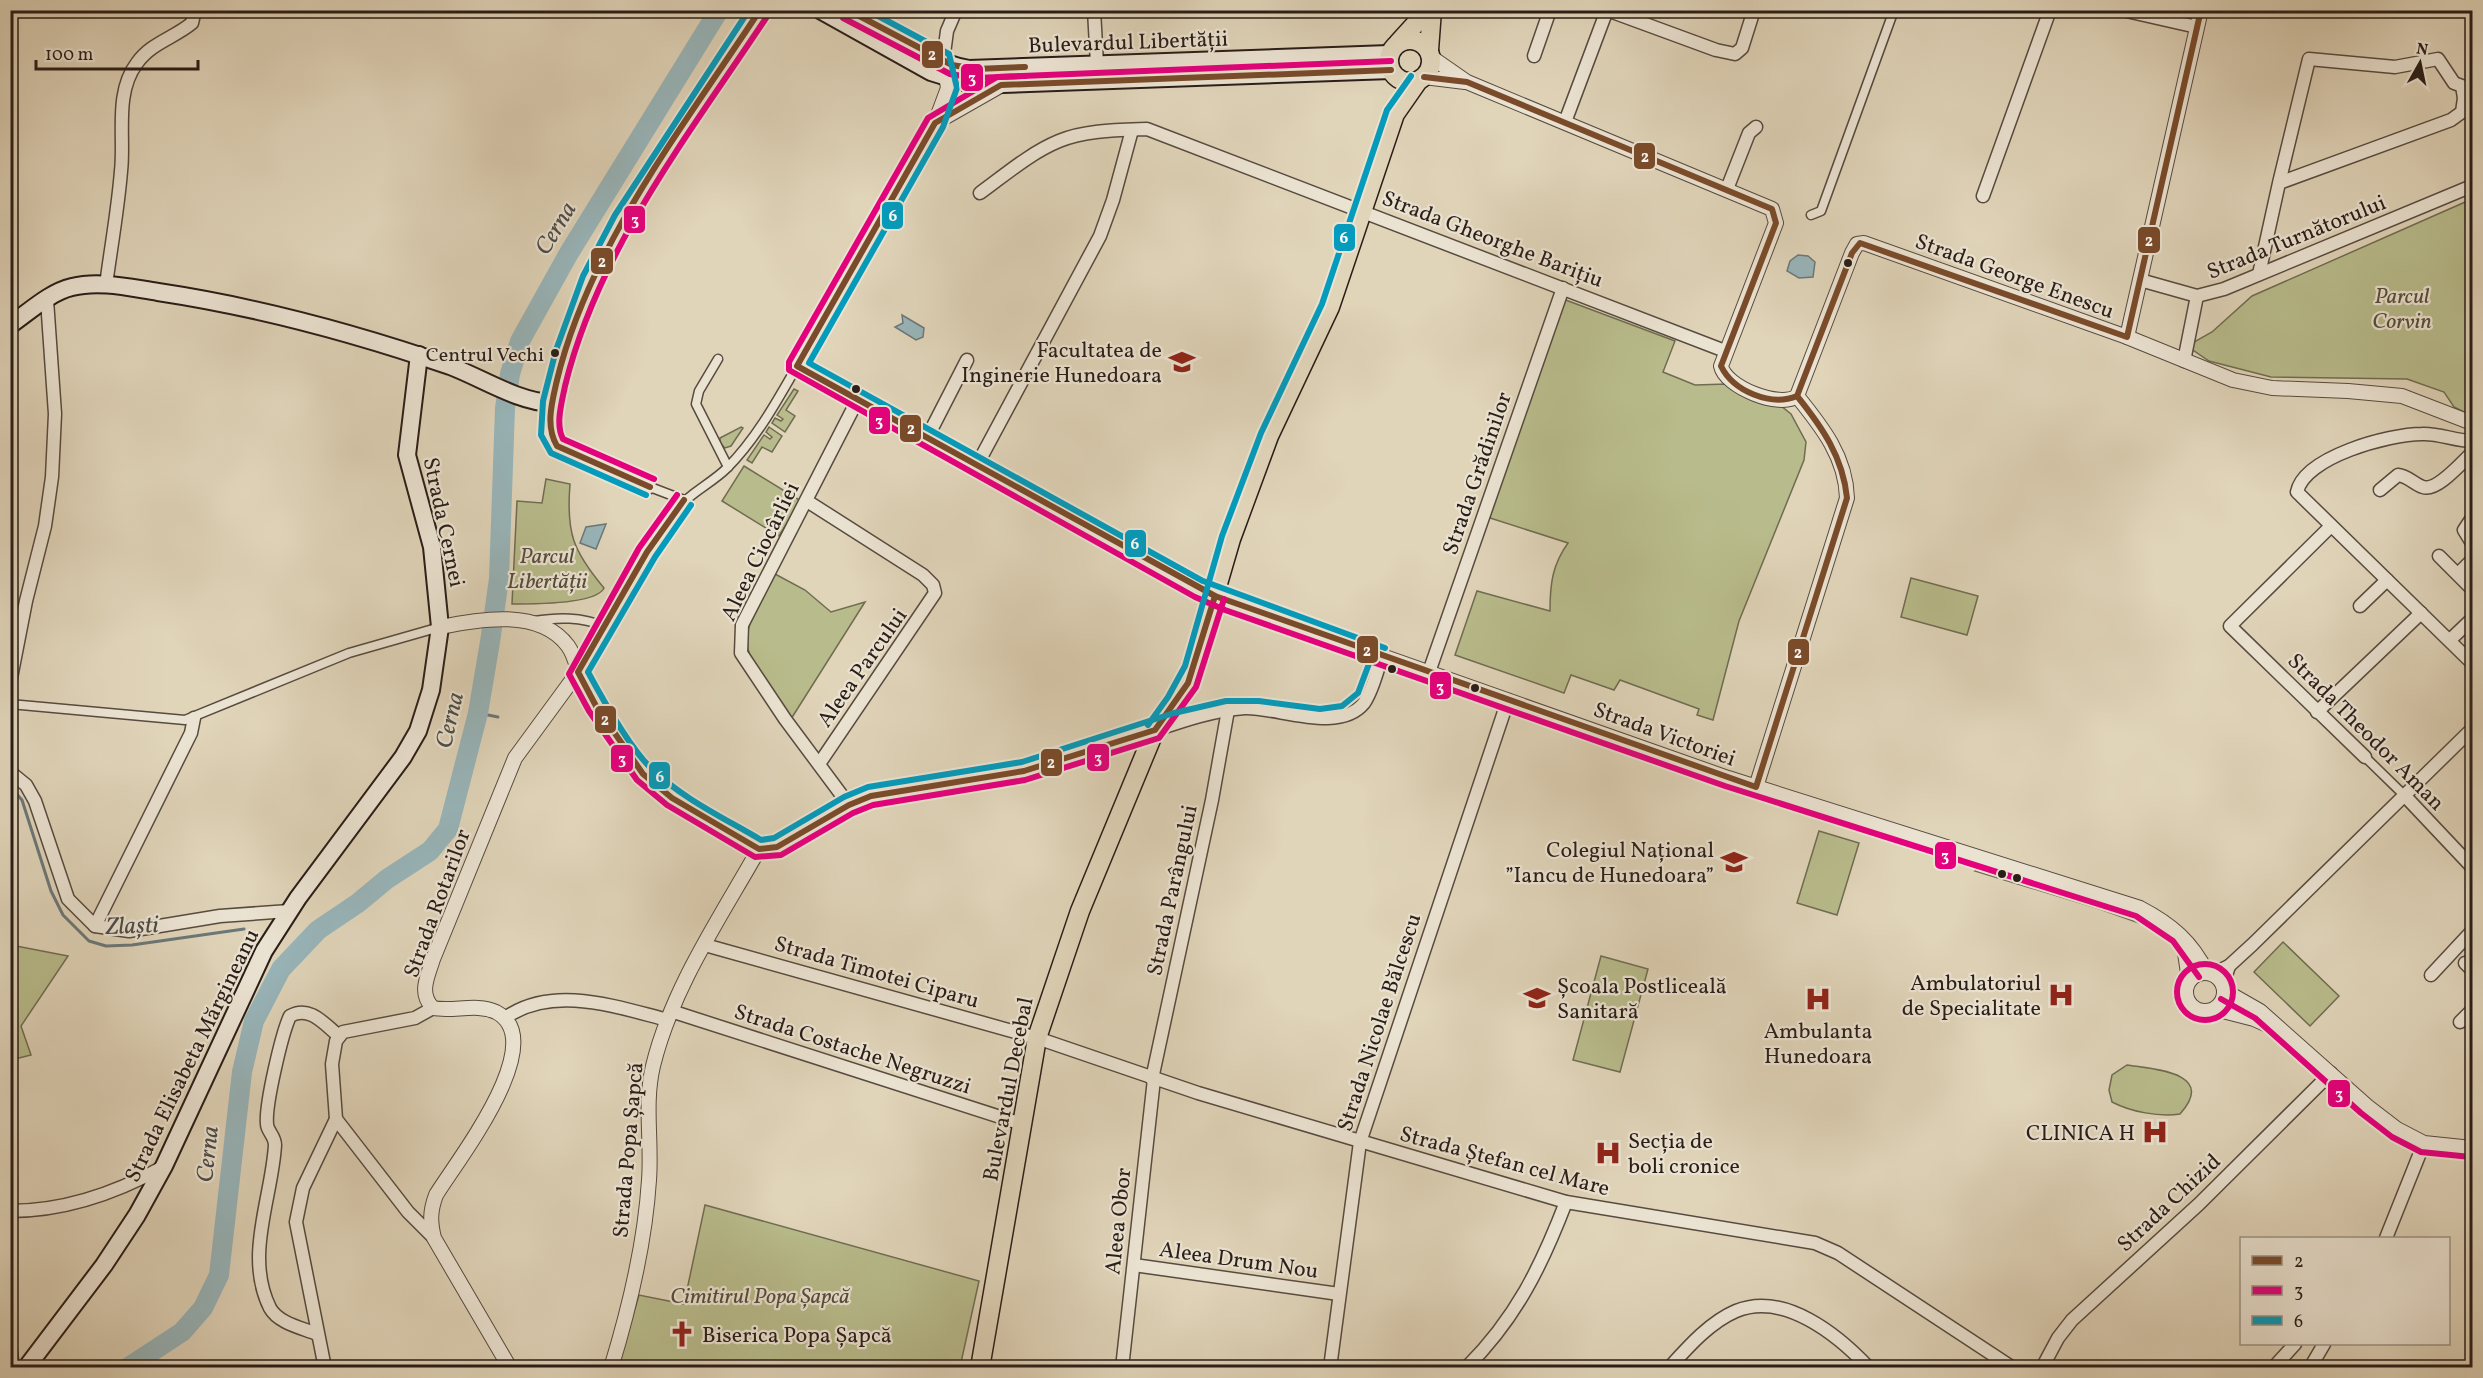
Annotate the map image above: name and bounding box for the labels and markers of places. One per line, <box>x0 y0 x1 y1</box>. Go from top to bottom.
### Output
unlabelled marker <box>1842 257 1854 269</box>
place label: Facultatea de Inginerie Hunedoara <box>961 336 1162 392</box>
place label: Centrul Vechi <box>426 342 544 370</box>
marker: Centrul Vechi <box>549 347 561 359</box>
school or university icon: Facultatea de Inginerie Hunedoara <box>1167 347 1197 377</box>
unlabelled marker <box>850 383 862 395</box>
unlabelled marker <box>1386 663 1398 675</box>
unlabelled marker <box>1469 682 1481 694</box>
place label: Colegiul Național ”Iancu de Hunedoara” <box>1505 836 1714 892</box>
school or university icon: Colegiul Național ”Iancu de Hunedoara” <box>1719 847 1749 877</box>
unlabelled marker <box>1996 868 2008 880</box>
unlabelled marker <box>2011 872 2023 884</box>
place label: Ambulatoriul de Specialitate <box>1902 969 2041 1025</box>
place label: Școala Postliceală Sanitară <box>1557 972 1727 1028</box>
hospital icon: Ambulatoriul de Specialitate <box>2046 980 2076 1010</box>
school or university icon: Școala Postliceală Sanitară <box>1522 983 1552 1013</box>
hospital icon: Ambulanta Hunedoara <box>1803 984 1833 1014</box>
place label: Ambulanta Hunedoara <box>1764 1017 1872 1073</box>
hospital icon: CLINICA H <box>2140 1117 2170 1147</box>
place label: CLINICA H <box>2026 1119 2135 1150</box>
place label: Secția de boli cronice <box>1628 1127 1740 1183</box>
hospital icon: Secția de boli cronice <box>1593 1138 1623 1168</box>
church icon: Biserica Popa Șapcă <box>667 1319 697 1349</box>
place label: Biserica Popa Șapcă <box>702 1321 892 1352</box>

